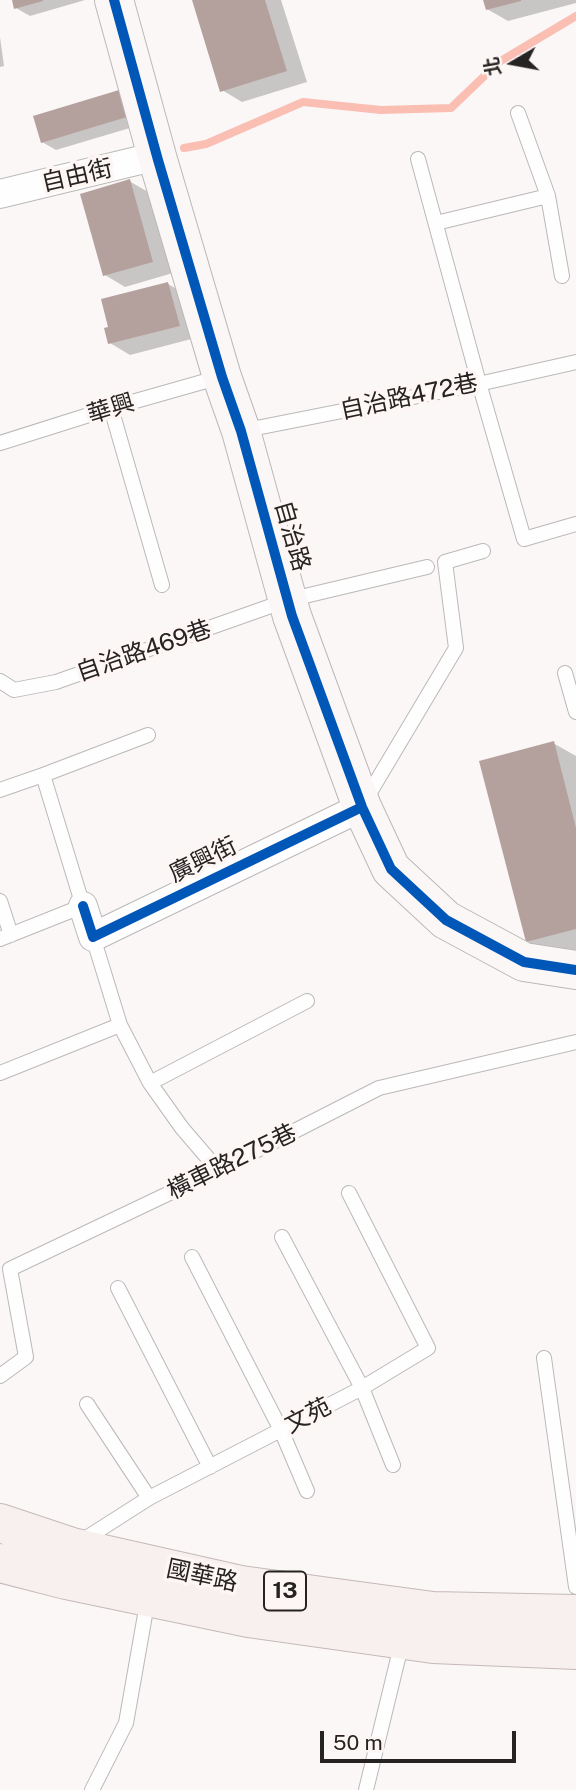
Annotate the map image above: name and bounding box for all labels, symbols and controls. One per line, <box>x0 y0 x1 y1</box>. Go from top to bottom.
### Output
north arrow <box>478 28 548 98</box>
text: 北 <box>480 55 505 78</box>
street label: 自由街 <box>39 154 115 198</box>
street label: 自治路472巷 <box>338 368 480 426</box>
street label: 華興 <box>84 388 138 430</box>
street label: 自治路 <box>268 497 316 575</box>
street label: 自治路469巷 <box>73 614 215 688</box>
street label: 廣興街 <box>164 831 242 889</box>
street label: 橫車路275巷 <box>163 1118 301 1206</box>
street label: 文苑 <box>280 1392 336 1440</box>
street label: 國華路 <box>164 1554 240 1598</box>
road number: 13 <box>264 1572 306 1610</box>
scale bar <box>324 1716 520 1760</box>
text: 50 m <box>333 1730 383 1755</box>

